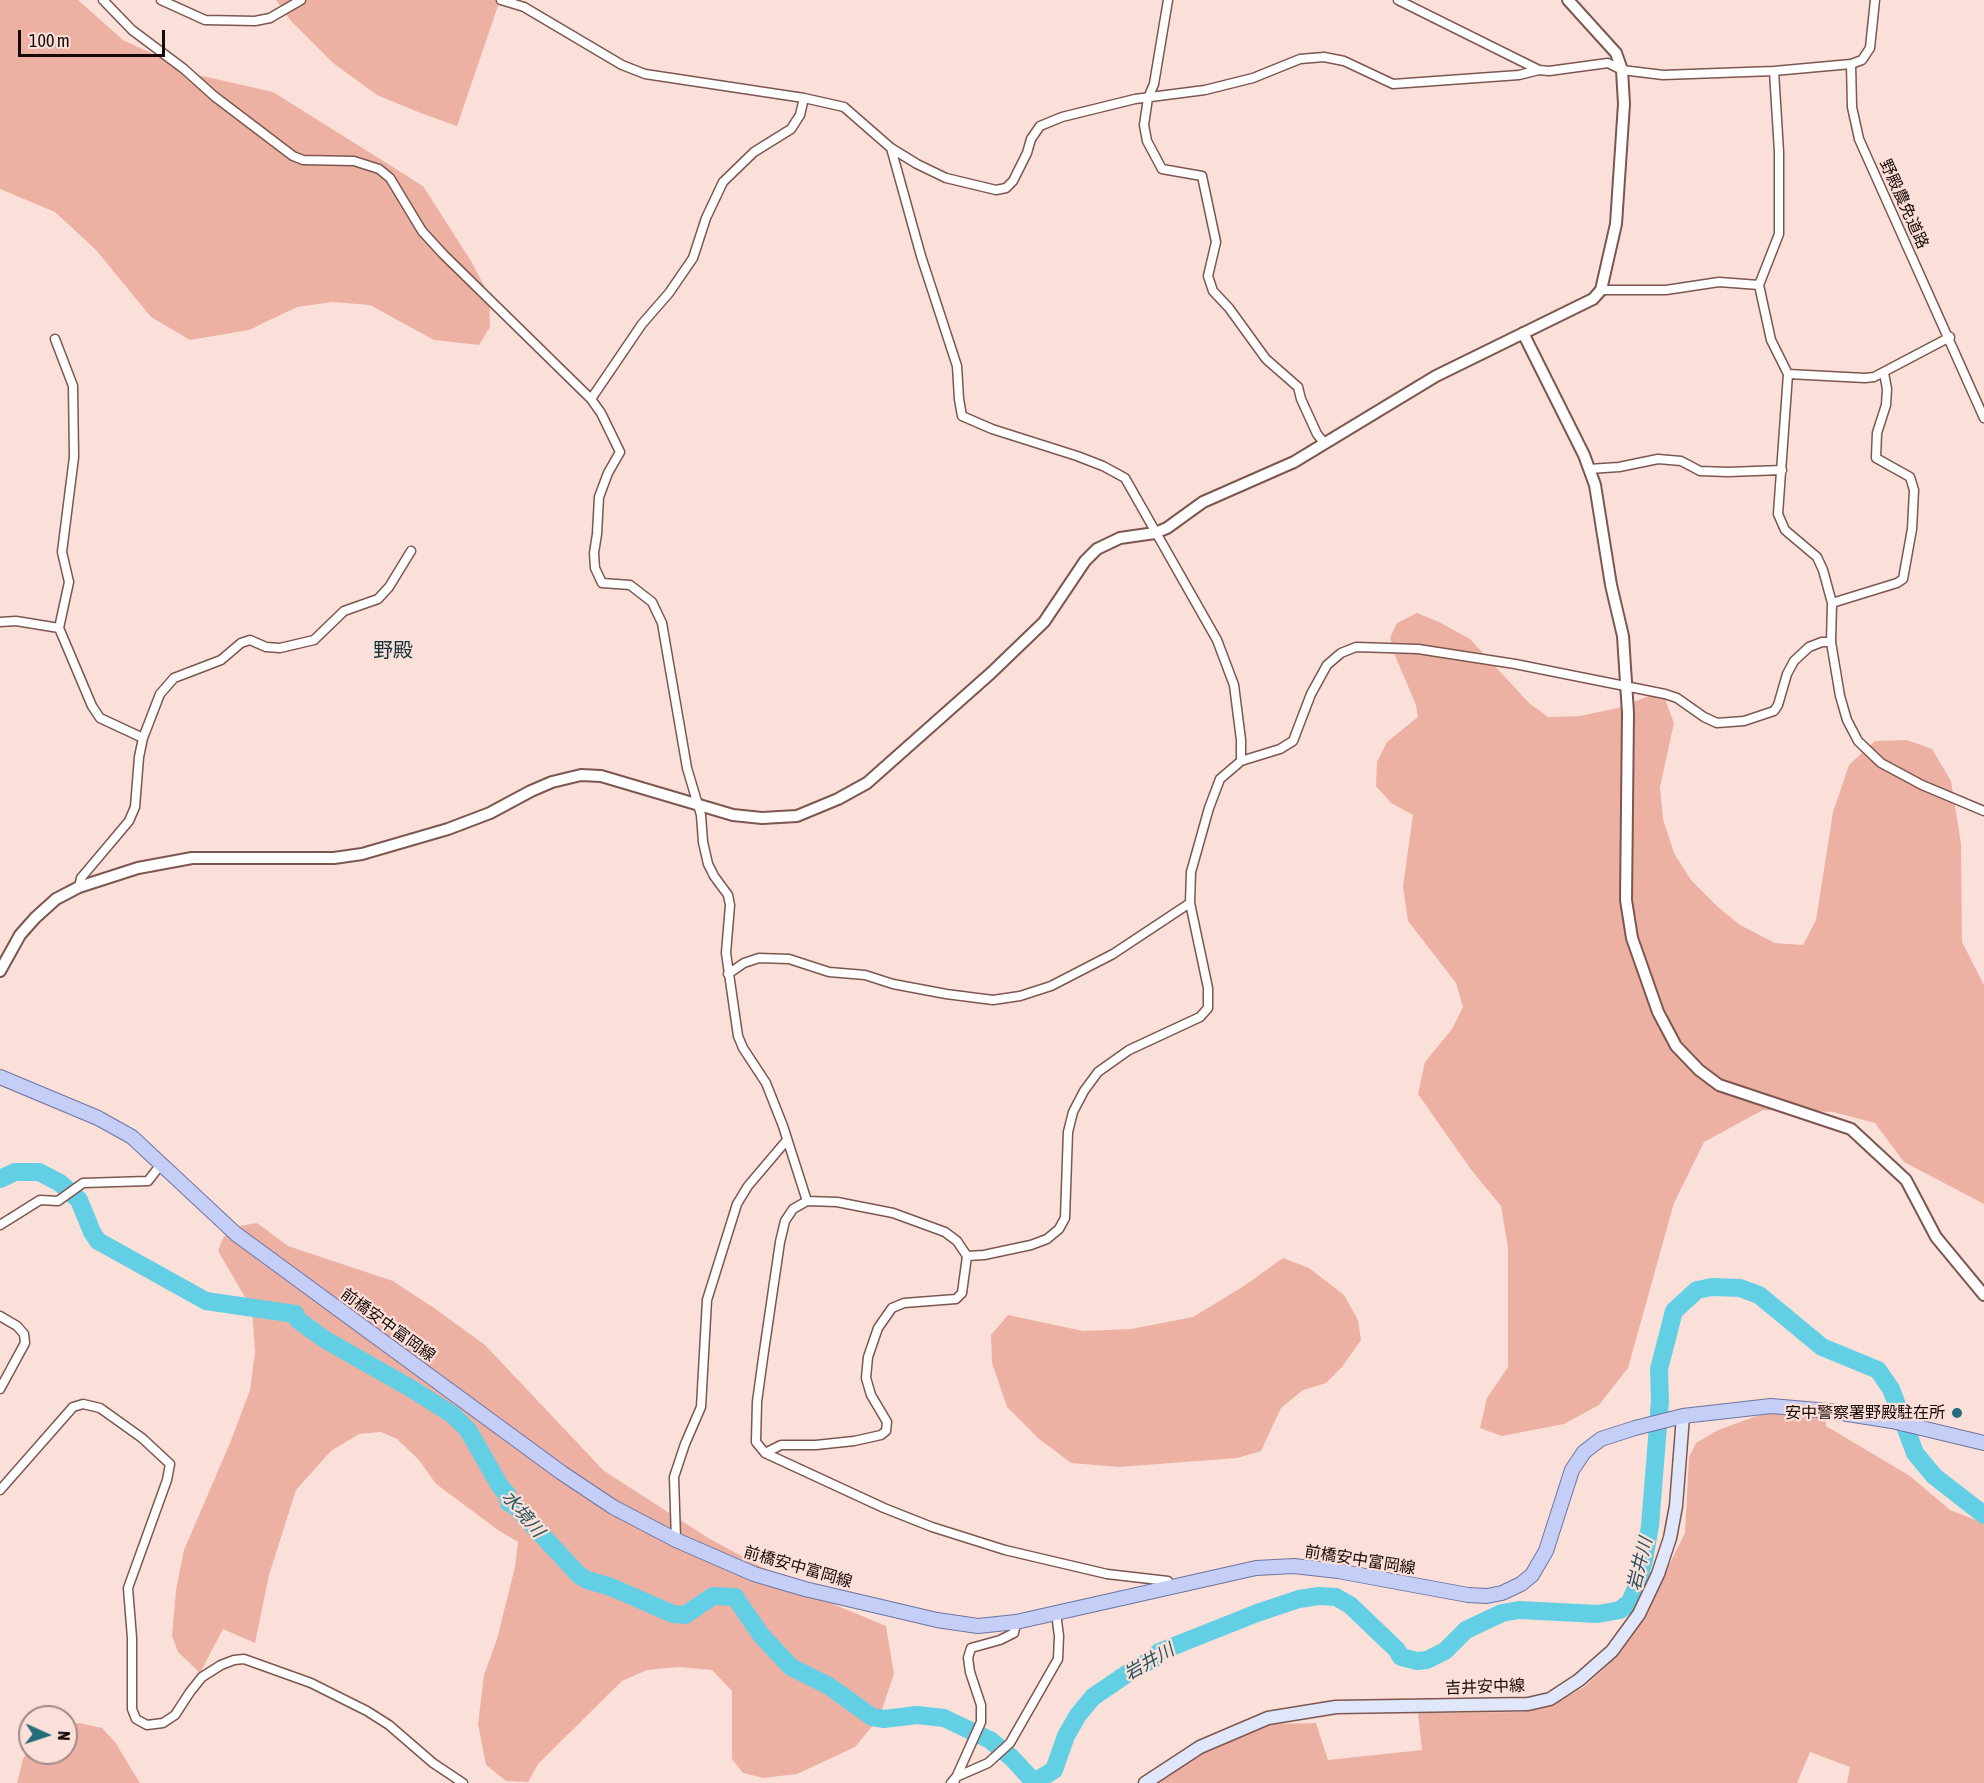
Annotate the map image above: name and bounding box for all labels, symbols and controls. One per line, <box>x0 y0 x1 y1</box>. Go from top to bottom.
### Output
scale bar <box>21 18 168 56</box>
text: 100 m <box>29 30 70 51</box>
street label: 野殿農免道路 <box>1876 156 1932 252</box>
district label: 野殿 <box>373 639 413 663</box>
street label: 前橋安中富岡線 <box>337 1284 439 1366</box>
place label: 安中警察署野殿駐在所 <box>1785 1403 1945 1423</box>
marker: 安中警察署野殿駐在所 <box>1950 1406 1964 1420</box>
water label: 水境川 <box>497 1486 549 1542</box>
water label: 岩井川 <box>1623 1535 1657 1593</box>
street label: 前橋安中富岡線 <box>742 1542 854 1592</box>
street label: 前橋安中富岡線 <box>1303 1542 1417 1578</box>
water label: 岩井川 <box>1120 1639 1178 1685</box>
street label: 吉井安中線 <box>1445 1676 1525 1698</box>
north arrow <box>18 1705 78 1765</box>
text: N <box>55 1731 73 1741</box>

